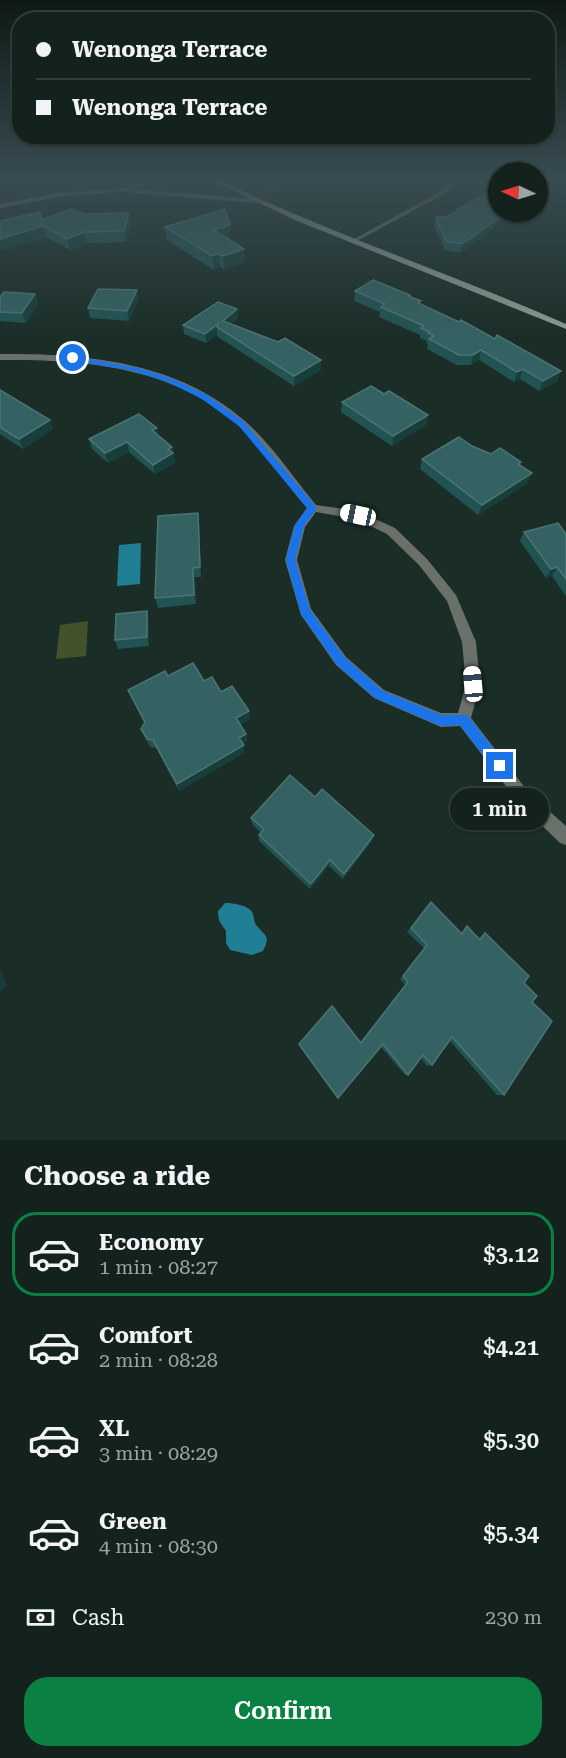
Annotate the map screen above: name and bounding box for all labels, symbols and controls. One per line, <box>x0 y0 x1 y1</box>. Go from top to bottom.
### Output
text: Wenonga Terrace <box>72 37 267 62</box>
text: Wenonga Terrace <box>72 95 267 120</box>
north arrow <box>488 162 548 222</box>
map controls <box>488 162 548 222</box>
route start <box>59 344 86 371</box>
car <box>339 502 377 528</box>
car <box>462 665 484 703</box>
route end <box>486 752 513 779</box>
callout: 1 min <box>450 787 550 829</box>
text: 1 min <box>472 797 527 821</box>
text: Choose a ride <box>24 1160 210 1192</box>
icon: car <box>27 1227 81 1281</box>
text: Economy <box>99 1230 203 1255</box>
text: $3.12 <box>483 1242 539 1267</box>
text: 1 min · 08:27 <box>99 1255 218 1279</box>
icon: car <box>27 1320 81 1374</box>
text: Comfort <box>99 1323 192 1348</box>
text: $4.21 <box>483 1335 539 1360</box>
text: 2 min · 08:28 <box>99 1348 218 1372</box>
icon: car <box>27 1413 81 1467</box>
text: XL <box>99 1416 129 1441</box>
text: $5.30 <box>483 1428 539 1453</box>
text: 3 min · 08:29 <box>99 1441 218 1465</box>
icon: car <box>27 1506 81 1560</box>
text: Green <box>99 1509 167 1534</box>
text: $5.34 <box>483 1521 539 1546</box>
text: 4 min · 08:30 <box>99 1534 218 1558</box>
icon: cash <box>24 1601 57 1634</box>
text: Cash <box>72 1605 124 1630</box>
text: 230 m <box>485 1605 542 1629</box>
button: Confirm <box>24 1677 542 1746</box>

